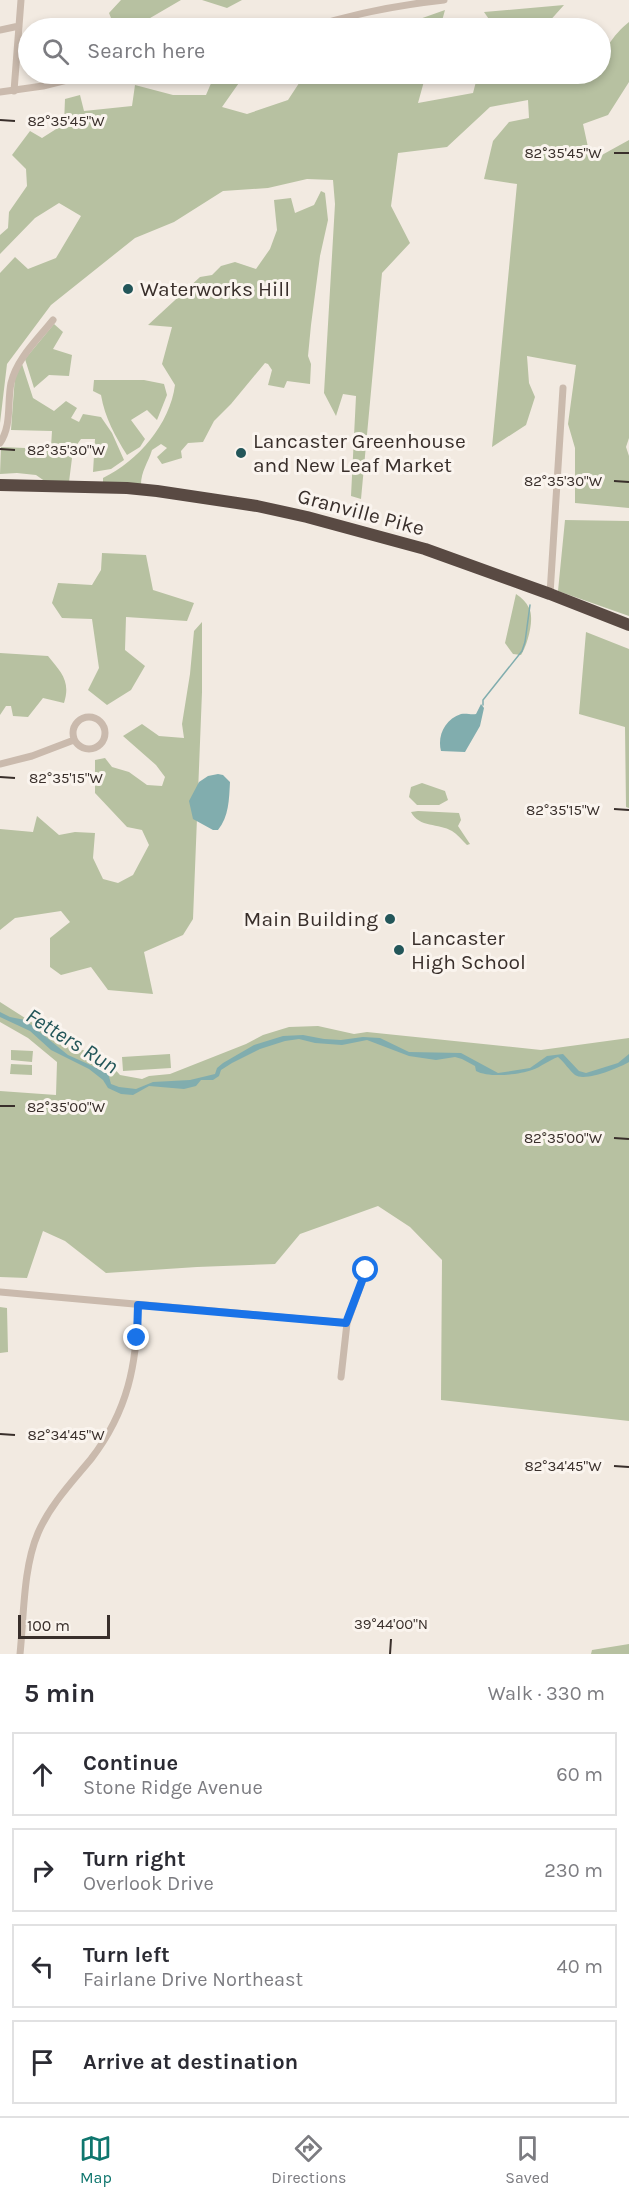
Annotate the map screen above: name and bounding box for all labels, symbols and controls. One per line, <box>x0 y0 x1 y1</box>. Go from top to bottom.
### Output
search box <box>18 18 611 84</box>
icon: search <box>39 35 72 68</box>
text: Search here <box>87 38 205 64</box>
text: 82°35'45"W <box>27 112 105 130</box>
text: 82°35'45"W <box>524 144 602 162</box>
place label: Waterworks Hill <box>140 277 290 301</box>
marker: Waterworks Hill <box>121 282 135 296</box>
place label: Lancaster Greenhouse and New Leaf Market <box>253 429 466 477</box>
text: 82°35'30"W <box>27 441 106 459</box>
marker: Lancaster Greenhouse and New Leaf Market <box>234 446 248 460</box>
text: 82°35'30"W <box>524 472 603 490</box>
street label: Granville Pike <box>295 484 427 540</box>
text: 82°35'15"W <box>29 769 103 787</box>
text: 82°35'15"W <box>526 801 600 819</box>
place label: Main Building <box>244 907 378 931</box>
marker: Main Building <box>383 912 397 926</box>
place label: Lancaster High School <box>411 926 526 974</box>
marker: Lancaster High School <box>392 943 406 957</box>
water label: Fetters Run <box>21 1002 123 1080</box>
text: 82°35'00"W <box>27 1098 106 1116</box>
text: 82°35'00"W <box>524 1129 603 1147</box>
route start <box>352 1256 378 1282</box>
route end <box>123 1324 149 1350</box>
text: 82°34'45"W <box>27 1426 105 1444</box>
text: 82°34'45"W <box>524 1457 602 1475</box>
scale bar <box>18 1612 110 1640</box>
text: 39°44'00"N <box>354 1615 428 1633</box>
text: 100 m <box>27 1616 70 1635</box>
text: 5 min <box>24 1678 95 1709</box>
text: Walk · 330 m <box>488 1682 605 1705</box>
text: Continue <box>83 1750 178 1776</box>
icon: ahead <box>26 1758 59 1791</box>
text: 60 m <box>556 1763 603 1786</box>
text: Stone Ridge Avenue <box>83 1776 263 1799</box>
text: Turn right <box>83 1846 186 1872</box>
icon: right <box>26 1854 59 1887</box>
text: 230 m <box>544 1859 603 1882</box>
text: Overlook Drive <box>83 1872 214 1895</box>
text: Turn left <box>83 1942 170 1968</box>
icon: left <box>26 1950 59 1983</box>
text: 40 m <box>557 1955 603 1978</box>
text: Fairlane Drive Northeast <box>83 1968 303 1991</box>
icon: arrive <box>26 2046 59 2079</box>
text: Arrive at destination <box>83 2049 298 2075</box>
tab: Map <box>79 2132 112 2187</box>
tab: Directions <box>271 2132 346 2187</box>
tab: Saved <box>505 2132 550 2187</box>

